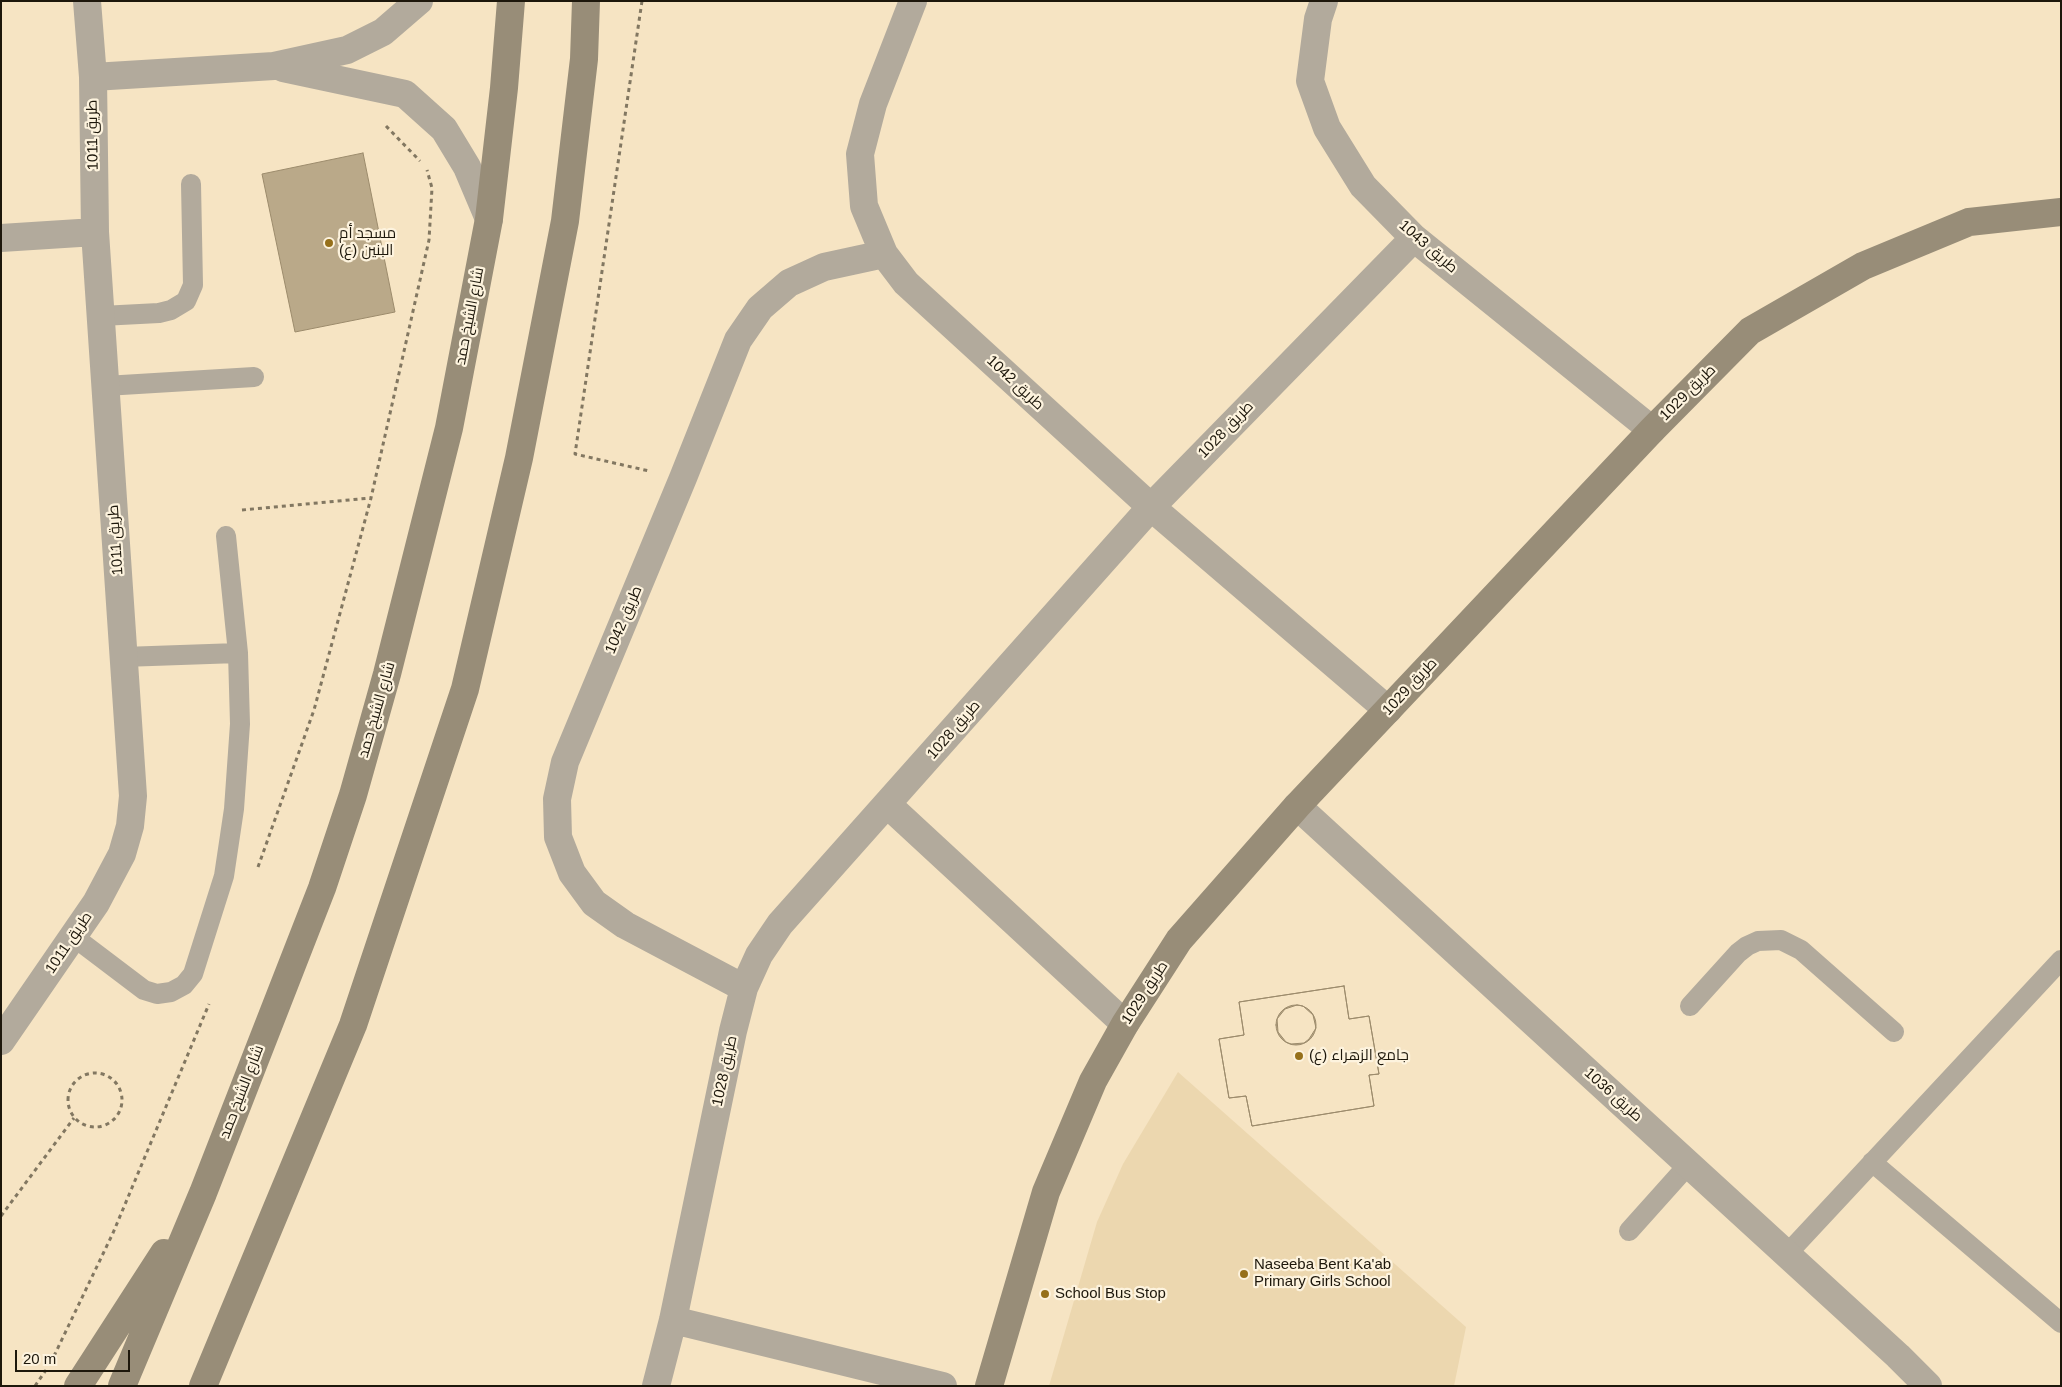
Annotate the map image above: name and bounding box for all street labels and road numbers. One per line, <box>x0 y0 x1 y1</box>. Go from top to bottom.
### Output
street label: طريق 1011 <box>83 99 103 171</box>
street label: طريق 1043 <box>1395 217 1461 277</box>
street label: شارع الشيخ حمد <box>452 266 488 366</box>
street label: طريق 1042 <box>983 352 1047 414</box>
street label: طريق 1029 <box>1656 361 1720 425</box>
street label: طريق 1028 <box>1195 398 1257 462</box>
street label: طريق 1011 <box>105 504 127 576</box>
street label: طريق 1042 <box>602 583 646 657</box>
street label: طريق 1029 <box>1379 655 1441 719</box>
street label: شارع الشيخ حمد <box>355 660 399 760</box>
street label: طريق 1028 <box>924 697 984 763</box>
street label: طريق 1011 <box>42 909 96 977</box>
street label: طريق 1029 <box>1118 958 1172 1028</box>
street label: طريق 1028 <box>709 1034 741 1108</box>
street label: شارع الشيخ حمد <box>216 1043 268 1141</box>
street label: طريق 1036 <box>1580 1064 1646 1126</box>

